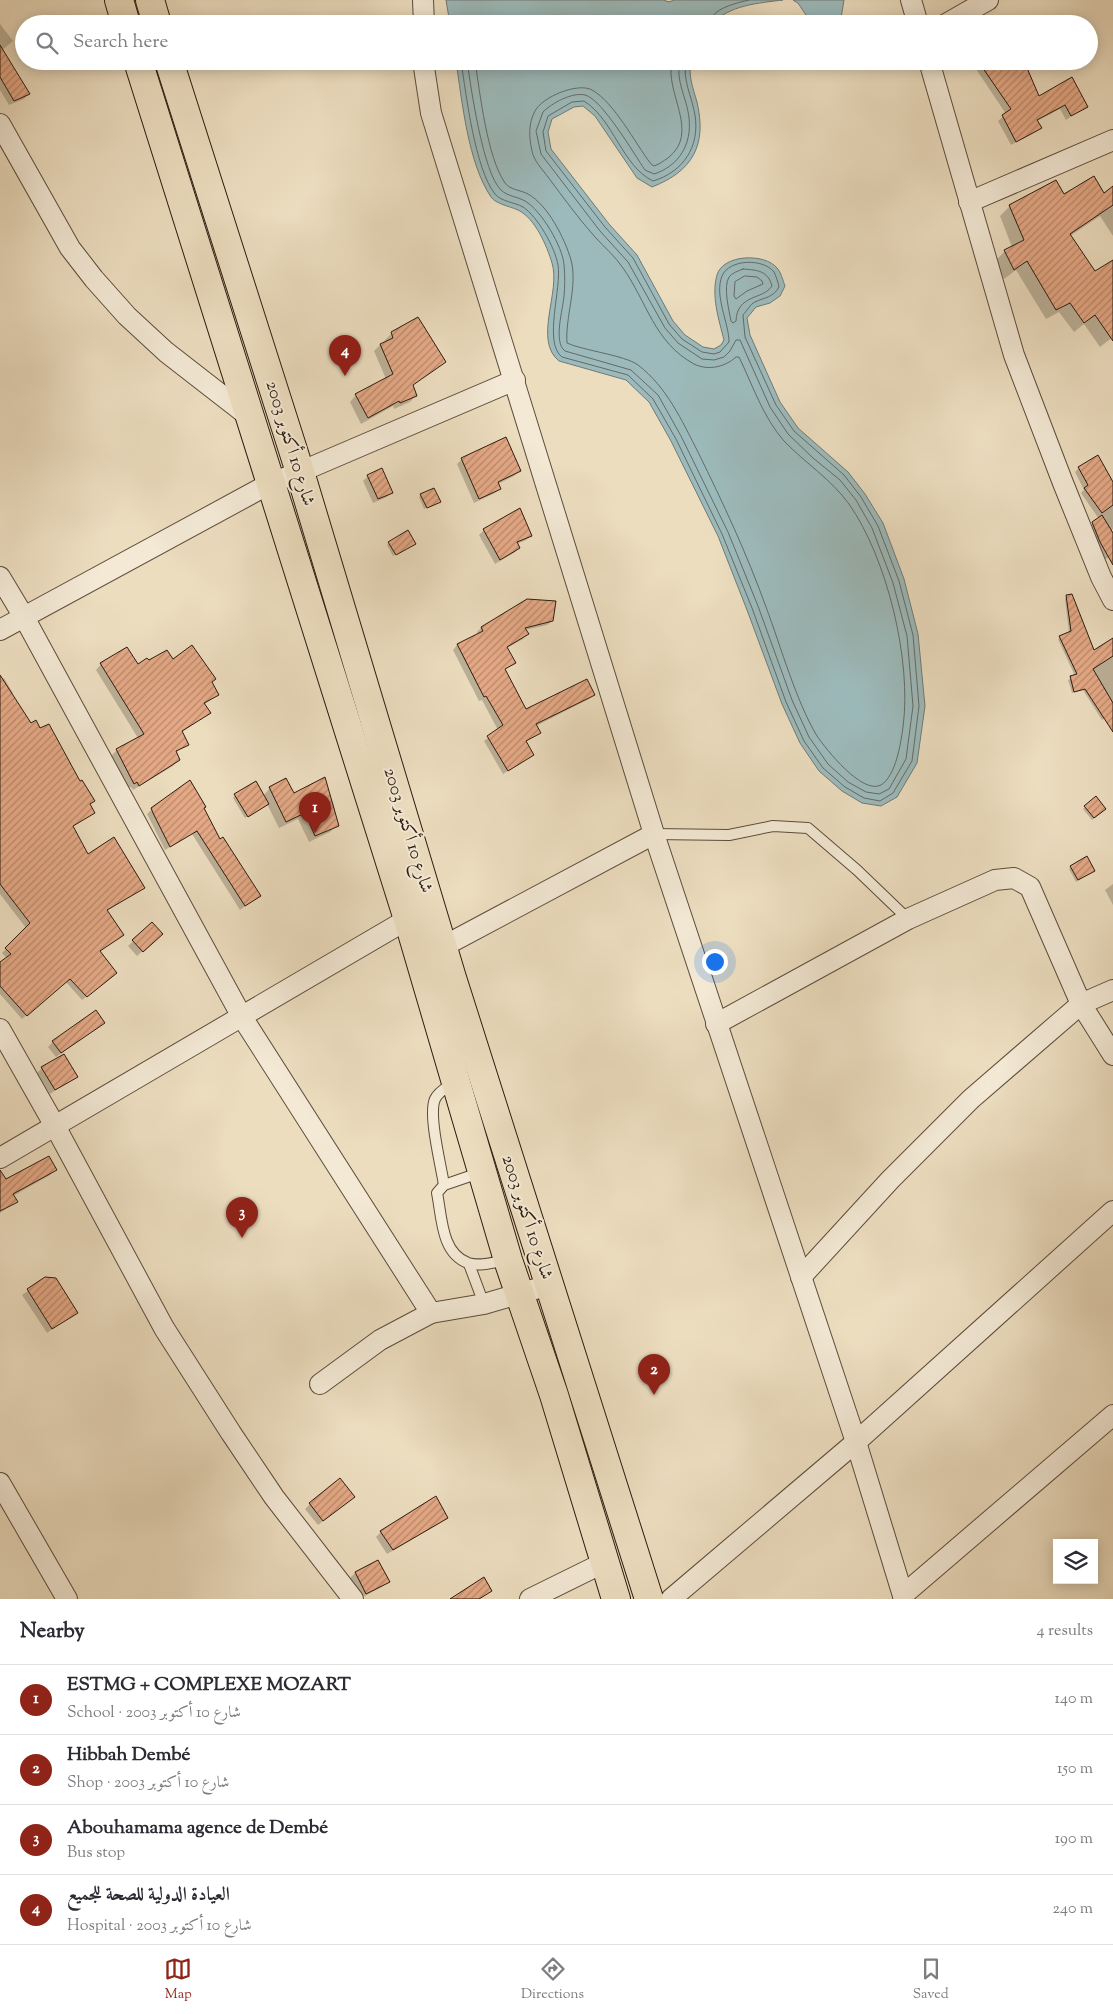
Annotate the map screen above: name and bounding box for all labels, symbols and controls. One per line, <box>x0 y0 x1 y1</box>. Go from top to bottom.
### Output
search box <box>15 15 1098 70</box>
icon: search <box>33 29 61 57</box>
text: Search here <box>73 29 168 56</box>
pin: 4 <box>329 335 361 376</box>
street label: شارع 10 أكتوبر 2003 <box>258 377 322 509</box>
street label: شارع 10 أكتوبر 2003 <box>376 764 440 896</box>
pin: 1 <box>299 792 331 833</box>
your location <box>702 949 728 975</box>
street label: شارع 10 أكتوبر 2003 <box>494 1151 560 1283</box>
pin: 3 <box>226 1197 258 1238</box>
pin: 2 <box>638 1354 670 1395</box>
map controls <box>1053 1539 1098 1584</box>
button: layers <box>1053 1539 1098 1584</box>
text: Nearby <box>20 1617 85 1647</box>
text: 4 results <box>1037 1620 1093 1643</box>
text: ESTMG + COMPLEXE MOZART <box>67 1672 351 1699</box>
text: 1 <box>33 1688 39 1711</box>
text: 140 m <box>1055 1688 1093 1711</box>
text: School · شارع 10 أكتوبر 2003 <box>67 1702 241 1725</box>
text: Hibbah Dembé <box>67 1742 190 1769</box>
text: 2 <box>32 1758 40 1781</box>
text: 150 m <box>1057 1758 1093 1781</box>
text: Shop · شارع 10 أكتوبر 2003 <box>67 1772 229 1795</box>
text: Abouhamama agence de Dembé <box>67 1815 328 1842</box>
text: 3 <box>33 1828 39 1851</box>
text: 190 m <box>1055 1828 1093 1851</box>
text: Bus stop <box>67 1842 125 1865</box>
text: العيادة الدولية للصحة للجميع <box>67 1882 230 1909</box>
text: 4 <box>32 1898 40 1921</box>
text: 240 m <box>1052 1898 1093 1921</box>
text: Hospital · شارع 10 أكتوبر 2003 <box>67 1915 252 1938</box>
tab: Map <box>164 1955 192 2005</box>
tab: Directions <box>521 1955 584 2005</box>
tab: Saved <box>913 1955 949 2005</box>

